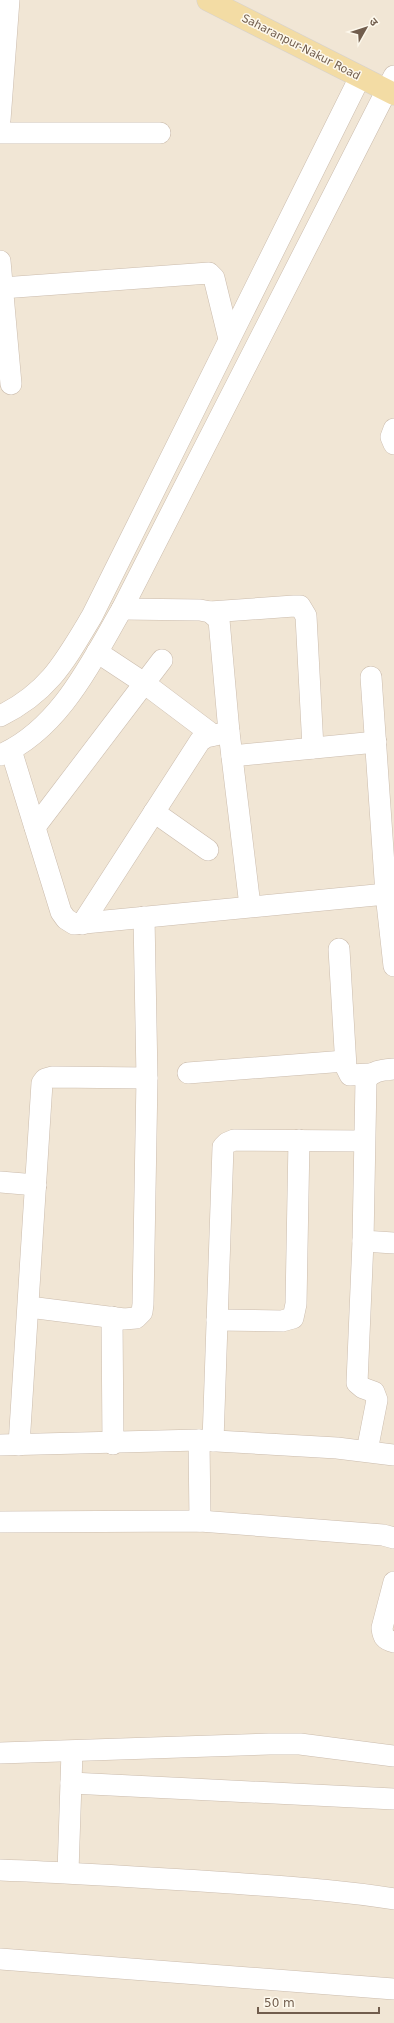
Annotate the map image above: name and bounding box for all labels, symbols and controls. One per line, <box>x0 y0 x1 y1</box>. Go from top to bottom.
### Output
north arrow <box>346 8 386 48</box>
street label: Saharanpur-Nakur Road <box>240 11 362 83</box>
text: उ <box>366 15 381 29</box>
scale bar <box>258 1989 379 2015</box>
text: 50 m <box>264 1996 295 2010</box>

